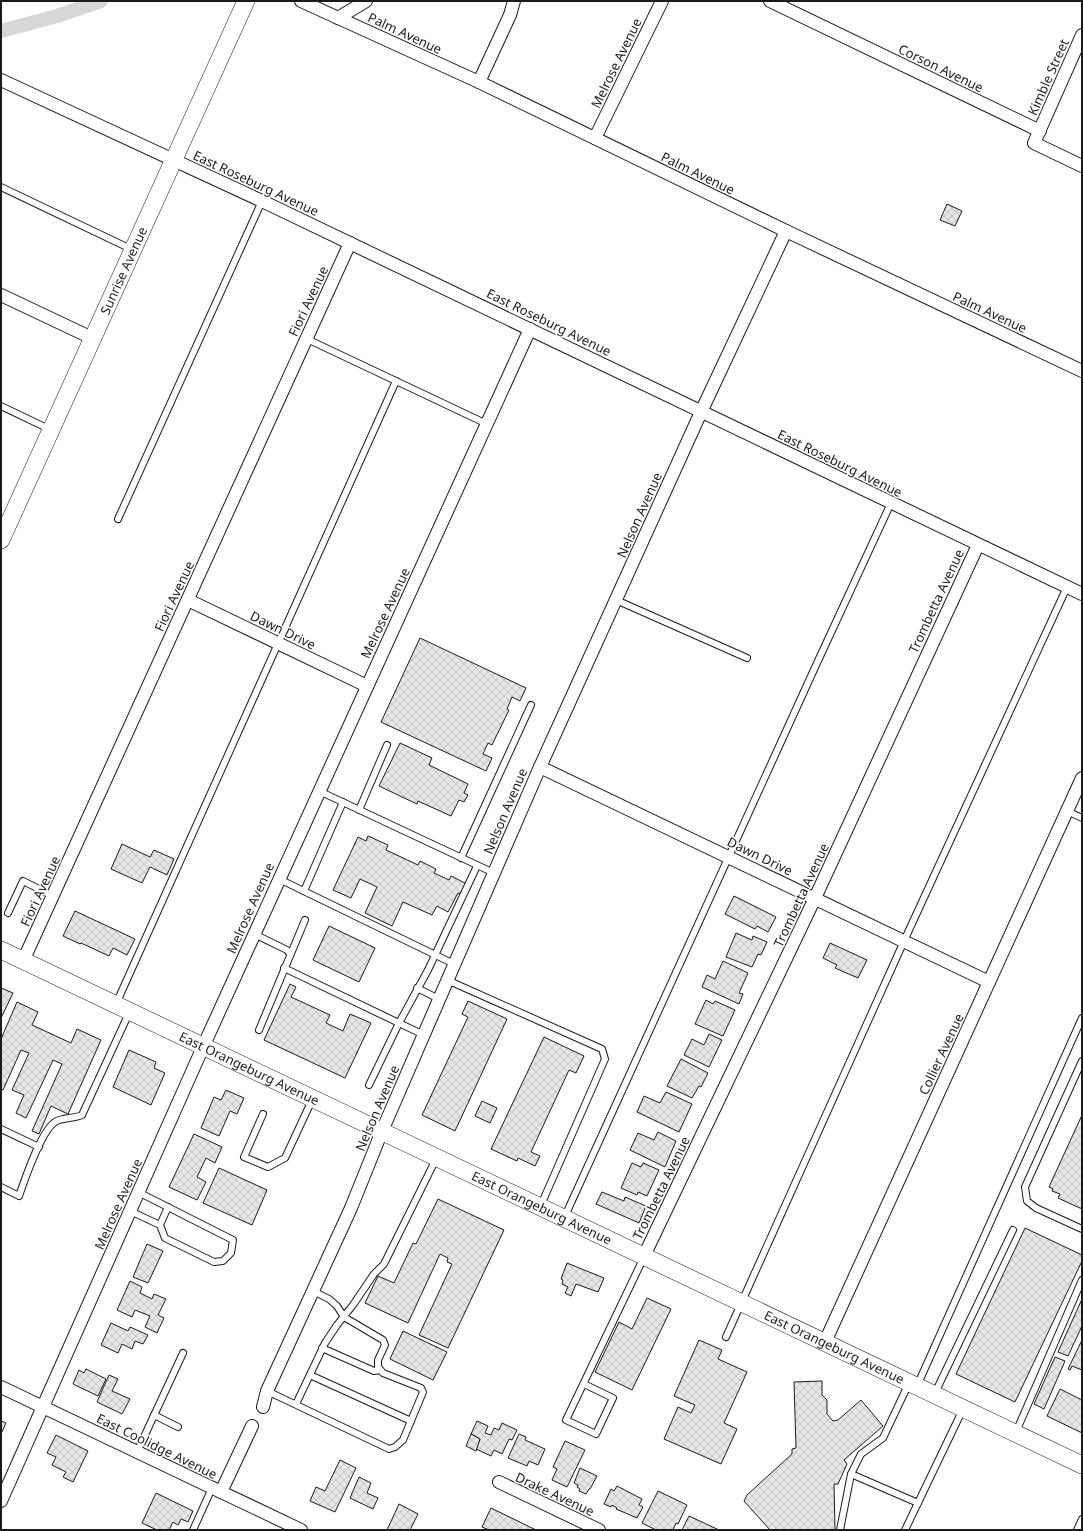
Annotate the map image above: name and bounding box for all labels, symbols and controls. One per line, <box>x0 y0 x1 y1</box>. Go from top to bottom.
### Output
street label: Palm Avenue <box>365 8 445 58</box>
street label: Melrose Avenue <box>586 15 646 111</box>
street label: Kimble Street <box>1023 36 1073 118</box>
street label: Corson Avenue <box>895 40 987 96</box>
street label: East Roseburg Avenue <box>190 146 322 220</box>
street label: Palm Avenue <box>658 147 738 199</box>
street label: Sunrise Avenue <box>96 224 151 317</box>
street label: Fiori Avenue <box>284 263 332 339</box>
street label: East Roseburg Avenue <box>484 284 614 360</box>
street label: Palm Avenue <box>950 287 1030 337</box>
street label: East Roseburg Avenue <box>775 425 905 501</box>
street label: Nelson Avenue <box>612 469 666 561</box>
street label: Trombetta Avenue <box>904 546 968 656</box>
street label: Fiori Avenue <box>150 558 198 634</box>
street label: Melrose Avenue <box>356 565 414 661</box>
street label: Dawn Drive <box>247 606 319 654</box>
street label: Nelson Avenue <box>479 765 531 857</box>
street label: Dawn Drive <box>724 832 796 880</box>
street label: Trombetta Avenue <box>769 840 833 950</box>
street label: Fiori Avenue <box>16 853 64 929</box>
street label: Melrose Avenue <box>222 860 278 956</box>
street label: Collier Avenue <box>914 1010 968 1098</box>
street label: East Orangeburg Avenue <box>176 1027 322 1109</box>
street label: Nelson Avenue <box>351 1062 403 1154</box>
street label: Trombetta Avenue <box>628 1133 694 1243</box>
street label: Melrose Avenue <box>90 1156 146 1252</box>
street label: East Orangeburg Avenue <box>469 1167 615 1249</box>
street label: East Orangeburg Avenue <box>761 1306 907 1388</box>
street label: East Coolidge Avenue <box>94 1409 220 1483</box>
street label: Drake Avenue <box>513 1468 597 1520</box>

